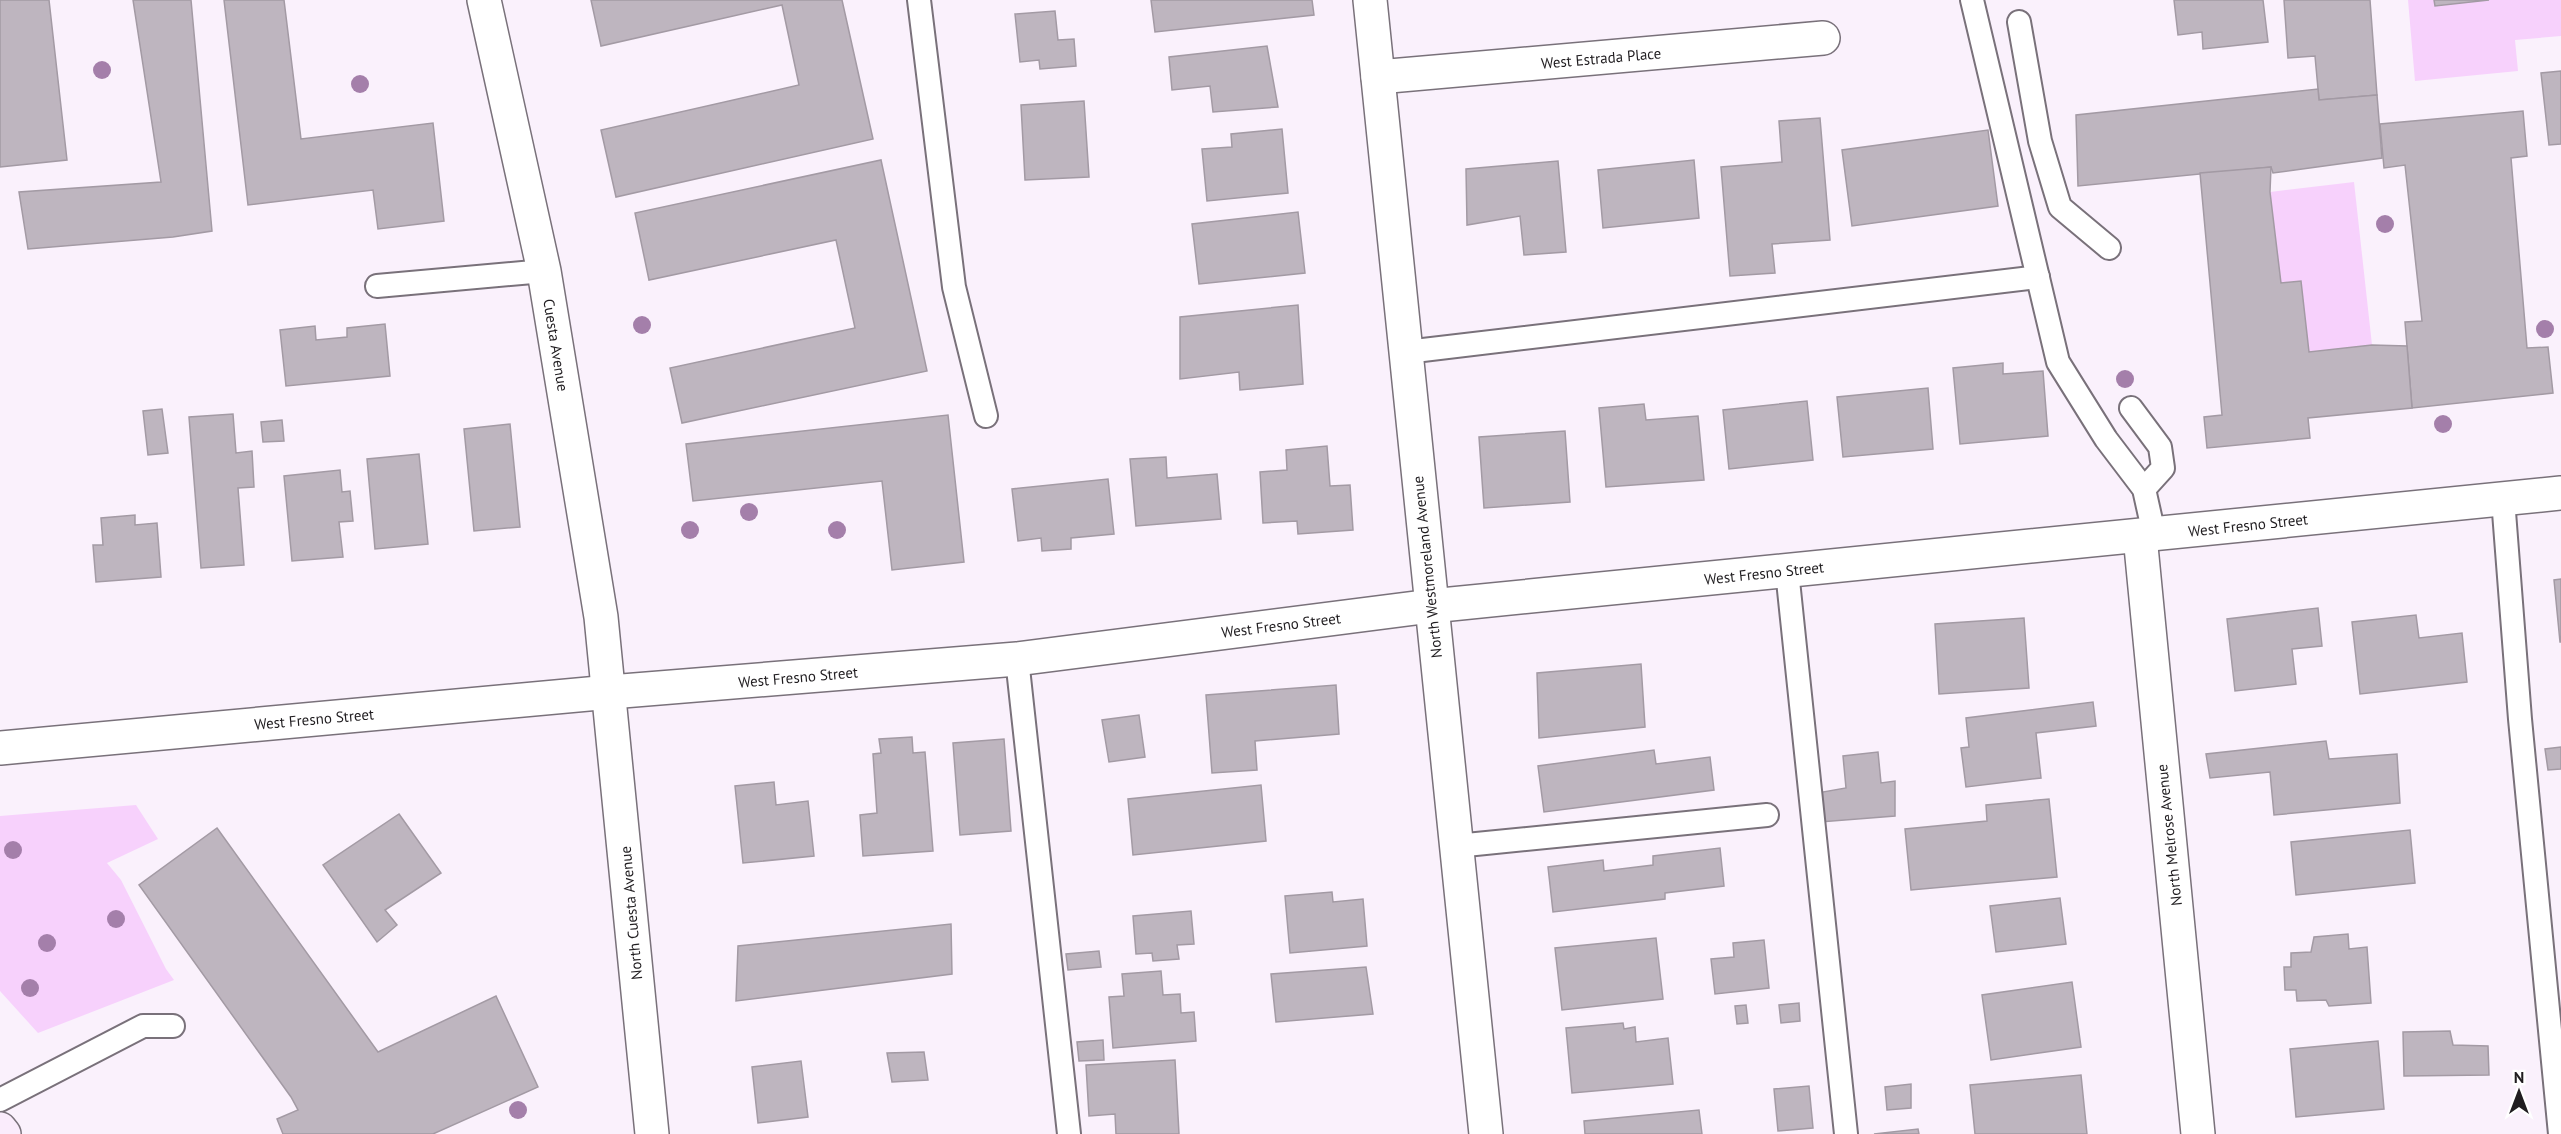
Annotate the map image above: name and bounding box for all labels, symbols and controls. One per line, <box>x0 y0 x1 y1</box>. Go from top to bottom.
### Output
street label: West Estrada Place <box>1540 43 1662 73</box>
street label: Cuesta Avenue <box>539 297 573 393</box>
street label: North Westmoreland Avenue <box>1408 475 1446 659</box>
street label: West Fresno Street <box>2187 509 2309 541</box>
street label: West Fresno Street <box>1703 557 1825 589</box>
street label: West Fresno Street <box>1220 608 1342 642</box>
street label: West Fresno Street <box>737 662 859 692</box>
street label: West Fresno Street <box>253 704 375 734</box>
street label: North Melrose Avenue <box>2152 763 2186 907</box>
street label: North Cuesta Avenue <box>616 845 646 981</box>
north arrow <box>2489 1062 2549 1122</box>
text: N <box>2514 1067 2524 1087</box>

